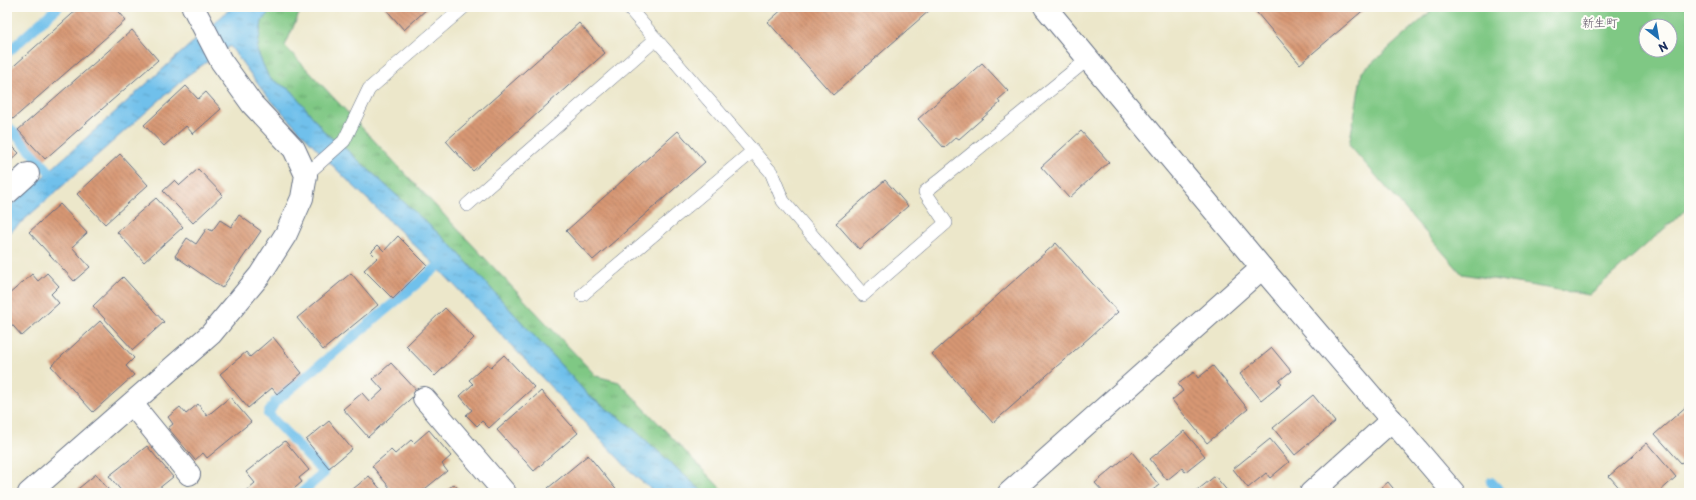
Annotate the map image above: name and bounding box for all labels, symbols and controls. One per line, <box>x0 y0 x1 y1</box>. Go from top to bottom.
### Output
district label: 新生町 <box>1582 13 1618 31</box>
north arrow <box>1638 18 1678 58</box>
text: N <box>1655 37 1672 57</box>

